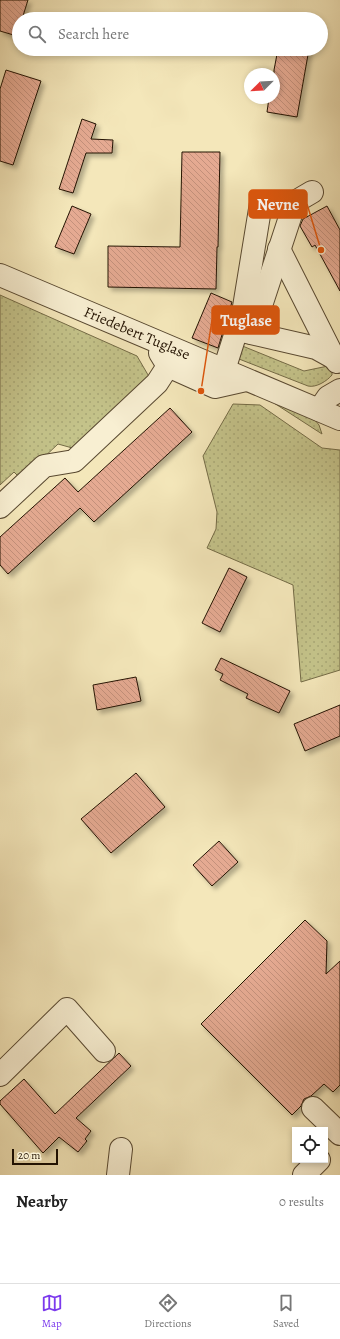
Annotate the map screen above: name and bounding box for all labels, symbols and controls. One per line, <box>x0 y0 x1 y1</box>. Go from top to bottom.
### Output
search box <box>12 12 328 56</box>
icon: search <box>26 23 48 45</box>
text: Search here <box>58 24 129 44</box>
north arrow <box>244 68 280 104</box>
callout: Nevne <box>249 190 307 218</box>
text: Nevne <box>257 194 299 216</box>
street label: Friedebert Tuglase <box>81 302 193 365</box>
callout: Tuglase <box>212 306 279 334</box>
text: Tuglase <box>220 310 272 332</box>
map controls <box>292 1127 328 1163</box>
button: locate <box>292 1127 328 1163</box>
scale bar <box>12 1147 58 1166</box>
text: 20 m <box>18 1148 40 1163</box>
text: Nearby <box>16 1190 67 1213</box>
text: 0 results <box>279 1193 324 1210</box>
tab: Map <box>41 1292 63 1331</box>
tab: Directions <box>144 1292 192 1331</box>
tab: Saved <box>273 1292 299 1331</box>

